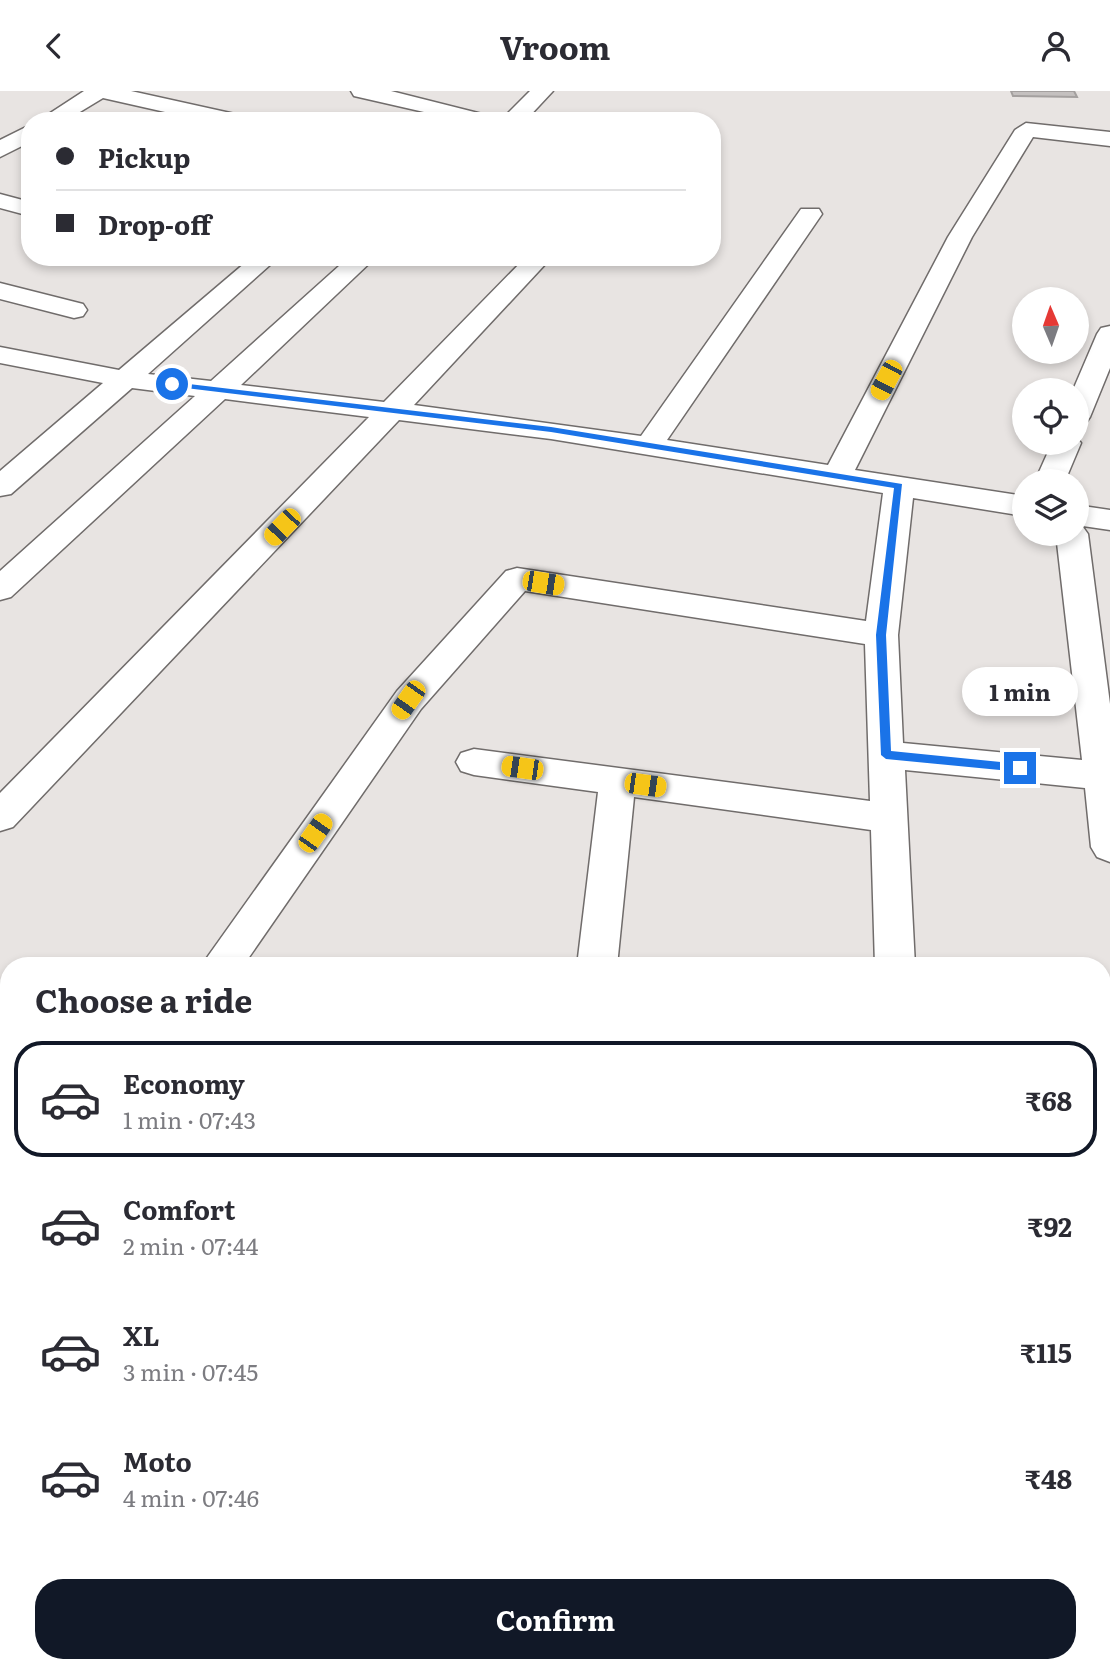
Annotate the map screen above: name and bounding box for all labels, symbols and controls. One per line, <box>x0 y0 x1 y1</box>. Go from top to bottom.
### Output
text: Vroom <box>500 22 610 70</box>
icon: back <box>35 27 73 65</box>
icon: person <box>1037 27 1075 65</box>
text: Pickup <box>98 137 190 176</box>
text: Drop-off <box>98 204 211 243</box>
north arrow <box>1012 287 1088 364</box>
map controls <box>1012 287 1089 546</box>
car <box>867 357 906 403</box>
route start <box>156 368 188 400</box>
button: locate <box>1012 378 1089 455</box>
button: layers <box>1012 469 1089 546</box>
car <box>260 505 305 549</box>
car <box>521 569 566 597</box>
callout: 1 min <box>962 667 1078 715</box>
text: 1 min <box>989 674 1051 708</box>
car <box>388 677 429 723</box>
route end <box>1004 752 1036 784</box>
car <box>500 755 545 781</box>
car <box>623 772 668 798</box>
car <box>295 810 336 856</box>
text: Choose a ride <box>35 975 252 1023</box>
text: Economy <box>123 1063 245 1102</box>
icon: car <box>39 1068 102 1131</box>
text: ₹68 <box>1026 1080 1072 1119</box>
text: 1 min · 07:43 <box>123 1102 256 1136</box>
text: Comfort <box>123 1189 235 1228</box>
icon: car <box>39 1194 102 1257</box>
text: ₹92 <box>1027 1206 1072 1245</box>
text: 2 min · 07:44 <box>123 1228 258 1262</box>
text: XL <box>123 1315 160 1354</box>
icon: car <box>39 1320 102 1383</box>
text: ₹115 <box>1020 1332 1072 1371</box>
text: 3 min · 07:45 <box>123 1354 258 1388</box>
text: Moto <box>123 1441 192 1480</box>
icon: car <box>39 1446 102 1509</box>
text: ₹48 <box>1025 1458 1072 1497</box>
text: 4 min · 07:46 <box>123 1480 259 1514</box>
button: Confirm <box>35 1579 1076 1659</box>

